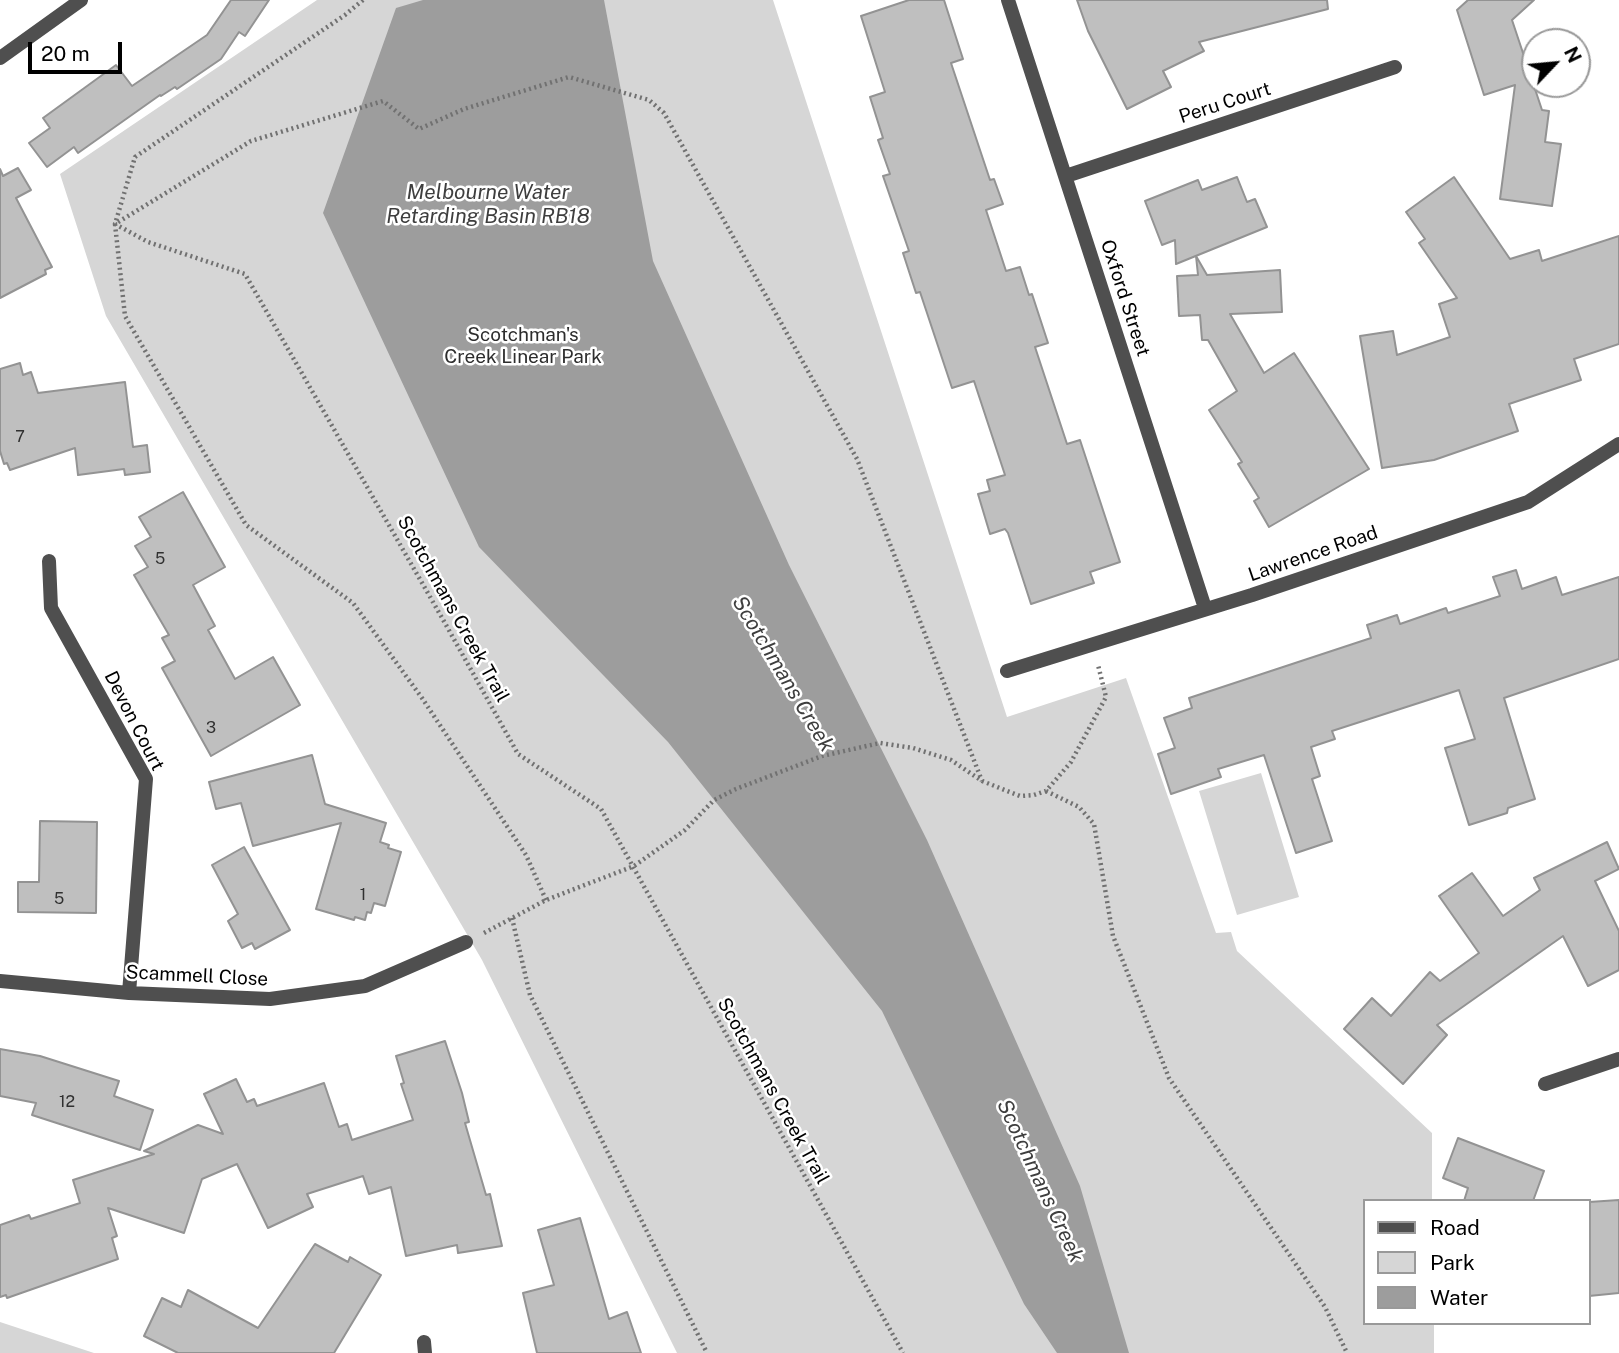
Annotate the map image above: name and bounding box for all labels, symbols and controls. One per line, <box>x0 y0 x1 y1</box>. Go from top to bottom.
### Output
scale bar <box>32 28 126 72</box>
north arrow <box>1521 28 1591 98</box>
text: 20 m <box>41 41 90 66</box>
text: N <box>1560 43 1586 66</box>
street label: Peru Court <box>1176 77 1274 129</box>
water label: Melbourne Water Retarding Basin RB18 <box>386 180 590 230</box>
street label: Oxford Street <box>1095 237 1155 359</box>
park label: Scotchman's Creek Linear Park <box>444 324 602 368</box>
house number: 7 <box>15 427 25 447</box>
street label: Scotchmans Creek Trail <box>392 512 514 706</box>
street label: Lawrence Road <box>1245 521 1381 587</box>
house number: 5 <box>155 549 165 569</box>
water label: Scotchmans Creek <box>727 592 839 756</box>
street label: Devon Court <box>99 667 169 775</box>
house number: 3 <box>206 718 216 738</box>
house number: 1 <box>360 885 366 905</box>
house number: 5 <box>54 889 64 909</box>
street label: Scammell Close <box>125 961 269 991</box>
street label: Scotchmans Creek Trail <box>712 994 834 1188</box>
house number: 12 <box>59 1092 75 1112</box>
water label: Scotchmans Creek <box>991 1095 1089 1267</box>
legend <box>1364 1199 1591 1325</box>
text: Road <box>1430 1215 1480 1240</box>
text: Park <box>1430 1250 1475 1275</box>
text: Water <box>1430 1285 1488 1310</box>

